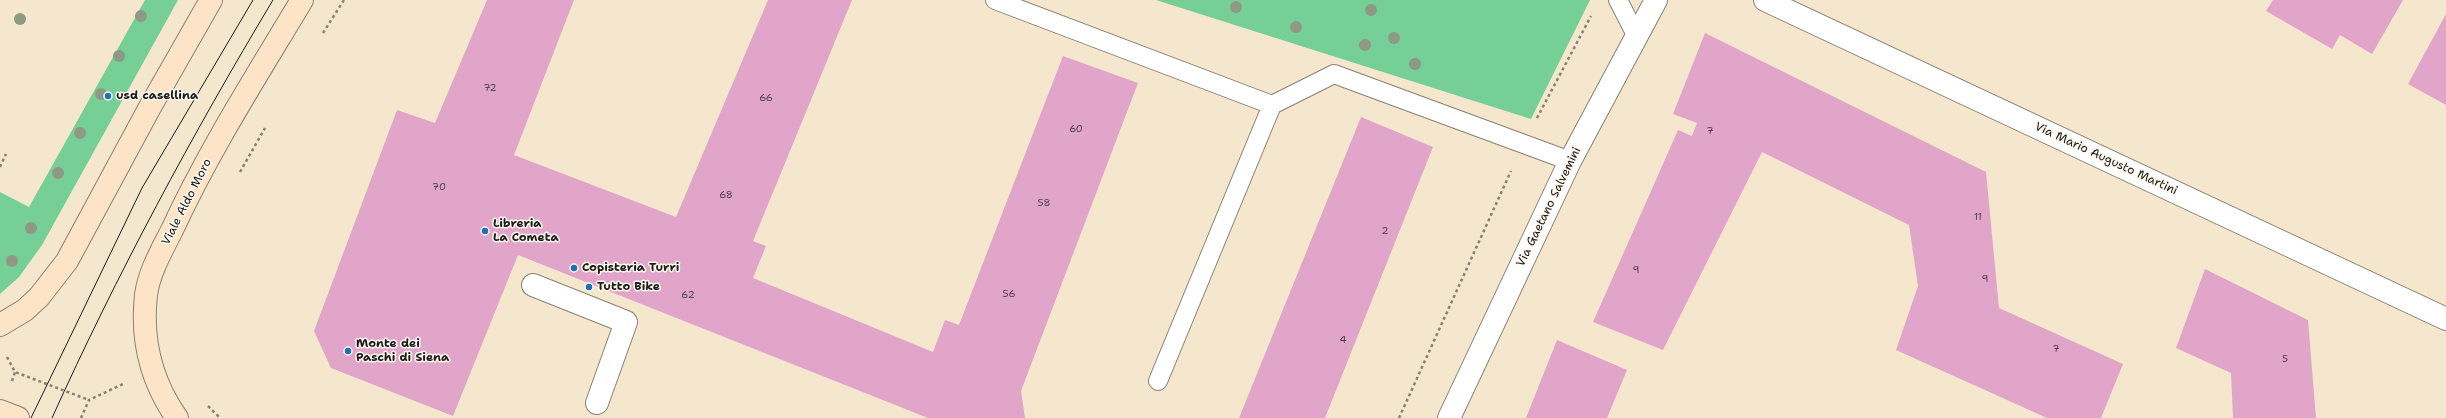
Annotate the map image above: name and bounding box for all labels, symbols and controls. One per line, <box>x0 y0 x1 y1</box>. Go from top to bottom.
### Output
house number: 72 <box>483 82 497 94</box>
place label: usd casellina <box>116 89 198 103</box>
marker: usd casellina <box>103 91 113 101</box>
house number: 66 <box>759 92 773 104</box>
street label: Via Mario Augusto Martini <box>2032 120 2180 198</box>
house number: 60 <box>1069 123 1083 135</box>
house number: 7 <box>1707 125 1713 137</box>
street label: Via Gaetano Salvemini <box>1514 145 1584 269</box>
street label: Viale Aldo Moro <box>159 156 215 248</box>
house number: 70 <box>432 181 446 193</box>
house number: 68 <box>719 189 733 201</box>
house number: 58 <box>1038 197 1050 209</box>
house number: 11 <box>1974 211 1982 223</box>
place label: Libreria La Cometa <box>493 217 559 245</box>
house number: 2 <box>1382 225 1388 237</box>
marker: Libreria La Cometa <box>480 226 490 236</box>
place label: Copisteria Turri <box>582 261 679 275</box>
marker: Copisteria Turri <box>569 263 579 273</box>
house number: 9 <box>1633 264 1639 276</box>
house number: 9 <box>1982 273 1988 285</box>
place label: Tutto Bike <box>597 280 660 294</box>
marker: Tutto Bike <box>584 282 594 292</box>
house number: 56 <box>1003 288 1015 300</box>
house number: 62 <box>681 289 695 301</box>
house number: 4 <box>1340 334 1346 346</box>
place label: Monte dei Paschi di Siena <box>356 337 449 365</box>
house number: 7 <box>2053 343 2059 355</box>
marker: Monte dei Paschi di Siena <box>343 346 353 356</box>
house number: 5 <box>2282 353 2288 365</box>

